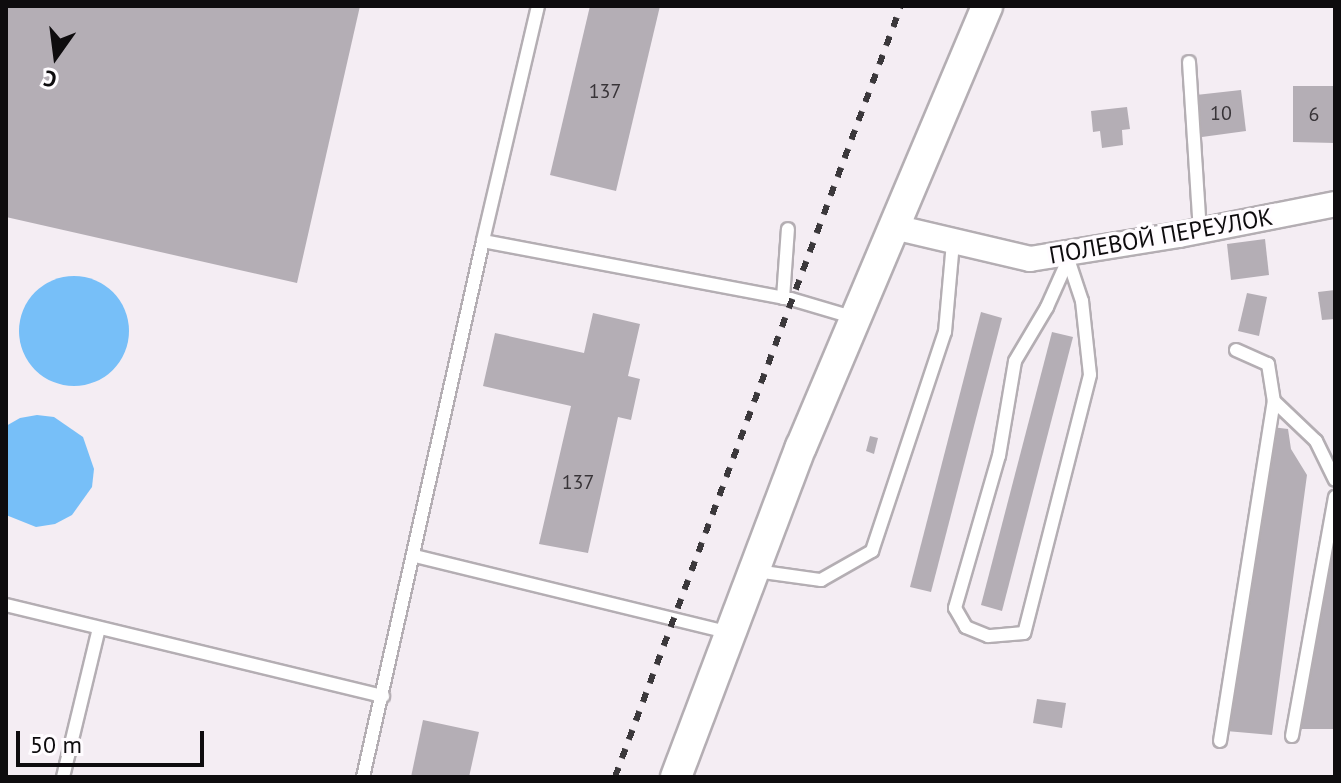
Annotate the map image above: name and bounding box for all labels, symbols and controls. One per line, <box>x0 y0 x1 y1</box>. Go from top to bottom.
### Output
north arrow <box>16 16 96 96</box>
text: С <box>41 64 60 94</box>
house number: 137 <box>589 79 621 103</box>
house number: 10 <box>1210 101 1232 125</box>
house number: 6 <box>1309 102 1319 126</box>
street label: ПОЛЕВОЙ ПЕРЕУЛОК <box>1047 202 1275 270</box>
house number: 137 <box>562 470 594 494</box>
scale bar <box>20 715 208 765</box>
text: 50 m <box>30 729 82 760</box>

